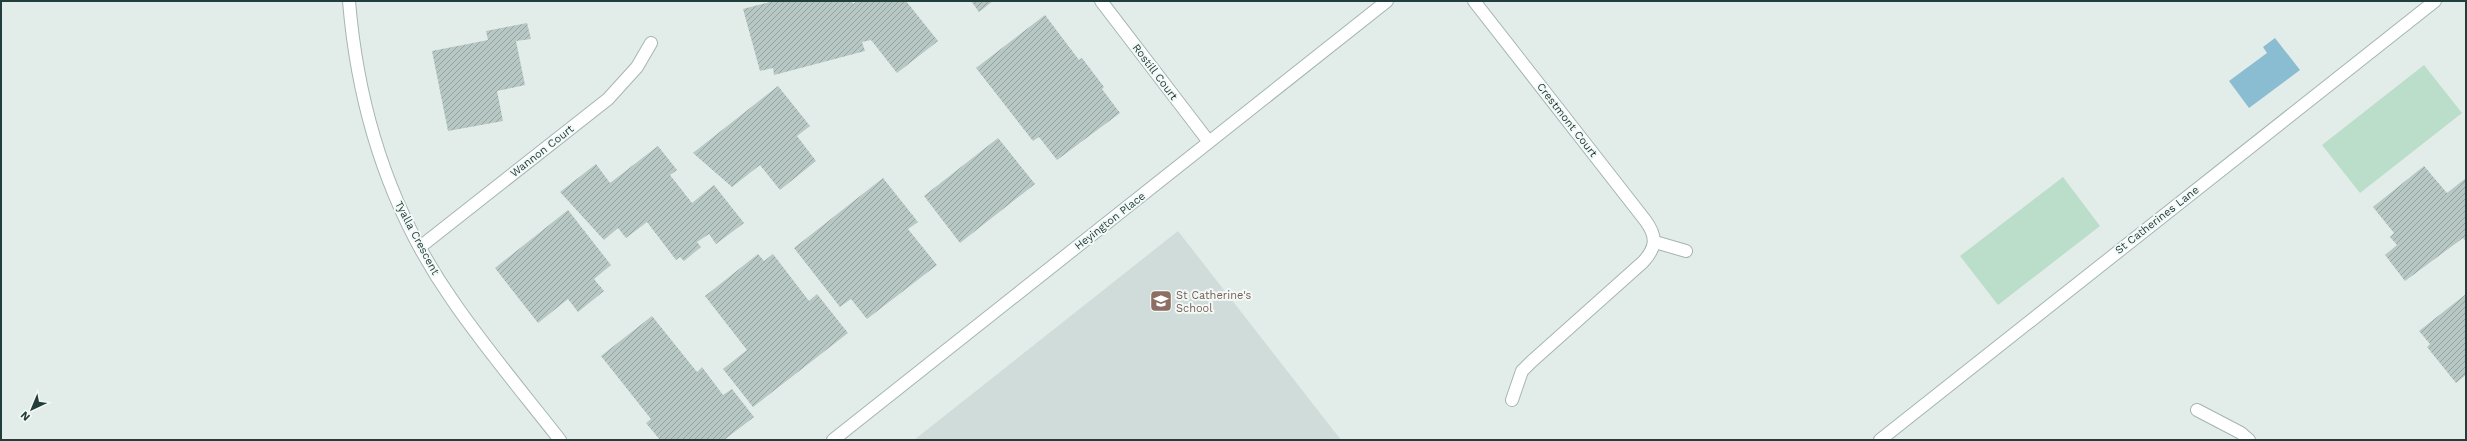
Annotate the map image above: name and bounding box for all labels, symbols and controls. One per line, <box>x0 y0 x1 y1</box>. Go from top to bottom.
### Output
street label: Rostill Court <box>1130 41 1181 103</box>
street label: Crestmont Court <box>1534 80 1600 160</box>
street label: Wannon Court <box>508 122 577 180</box>
street label: St Catherines Lane <box>2112 183 2202 257</box>
street label: Heyington Place <box>1072 189 1148 253</box>
street label: Tyalla Crescent <box>392 199 442 278</box>
school or university icon: St Catherine's School <box>1148 288 1174 314</box>
place label: St Catherine's School <box>1176 289 1252 315</box>
north arrow <box>12 389 52 429</box>
text: N <box>18 408 33 423</box>

